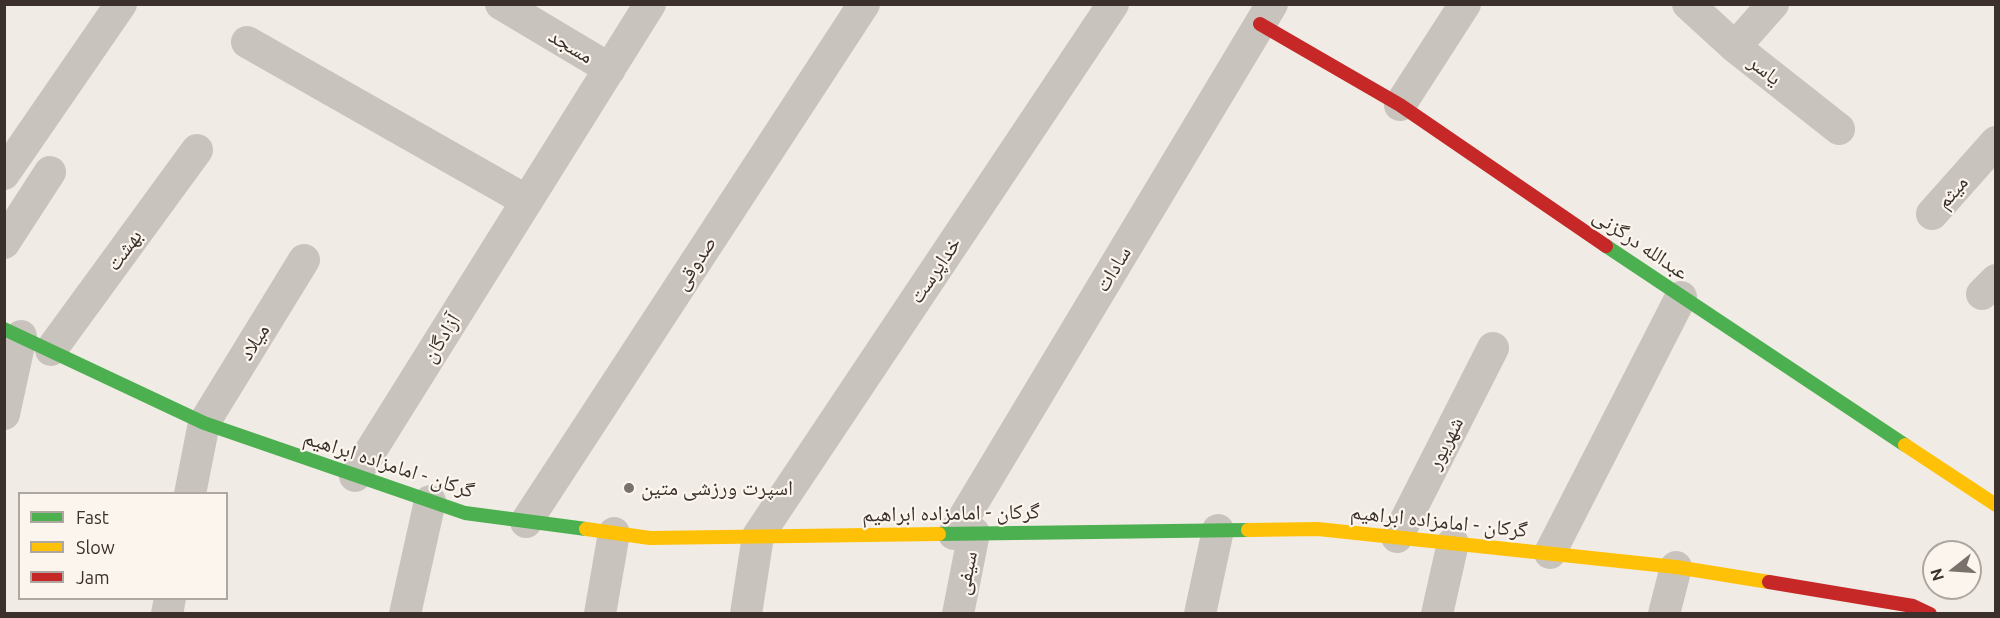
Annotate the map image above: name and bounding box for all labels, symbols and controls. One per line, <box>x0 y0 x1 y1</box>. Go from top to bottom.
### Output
street label: مسجد <box>544 23 598 69</box>
street label: یاسر <box>1744 49 1786 91</box>
street label: میثم <box>1931 170 1973 214</box>
street label: عبدالله درگزنی <box>1588 203 1694 285</box>
street label: بهشت <box>101 224 147 276</box>
street label: صدوقی <box>668 231 722 295</box>
street label: خداپرست <box>904 232 966 308</box>
street label: سادات <box>1090 241 1136 297</box>
street label: آزادگان <box>416 309 466 367</box>
street label: میلاد <box>233 319 275 365</box>
street label: شهریور <box>1421 413 1469 473</box>
street label: گرکان - امامزاده ابراهیم <box>301 425 477 503</box>
place label: اسپرت ورزشی متین <box>641 475 793 501</box>
marker: اسپرت ورزشی متین <box>622 481 636 495</box>
legend <box>18 492 228 600</box>
street label: گرکان - امامزاده ابراهیم <box>862 499 1040 527</box>
street label: گرکان - امامزاده ابراهیم <box>1349 499 1529 543</box>
text: Fast <box>76 507 109 527</box>
text: Slow <box>76 537 115 557</box>
north arrow <box>1922 540 1982 600</box>
street label: سیفی <box>949 549 983 597</box>
text: N <box>1926 566 1947 583</box>
text: Jam <box>76 567 110 587</box>

